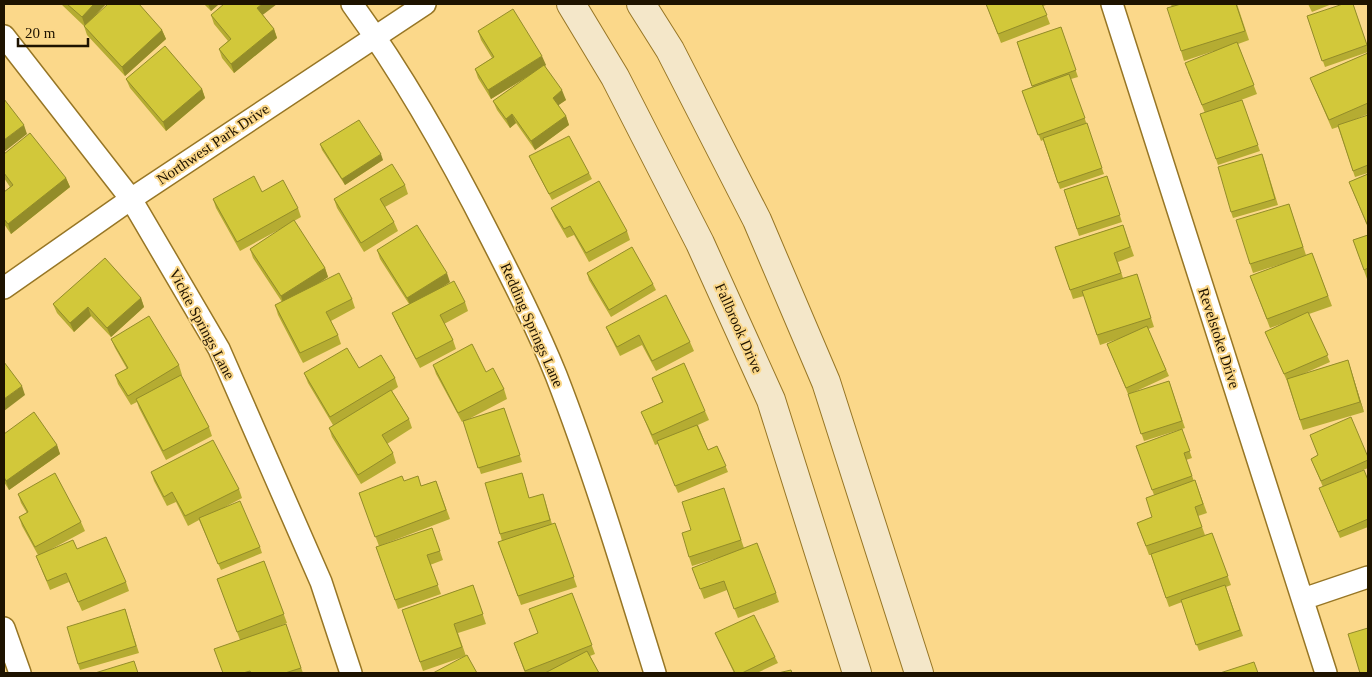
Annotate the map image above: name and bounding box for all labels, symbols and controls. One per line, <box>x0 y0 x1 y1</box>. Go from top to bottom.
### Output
scale bar <box>18 15 88 47</box>
text: 20 m <box>25 25 56 41</box>
street label: Northwest Park Drive <box>154 100 272 187</box>
street label: Redding Springs Lane <box>497 260 567 390</box>
street label: Vickie Springs Lane <box>166 266 238 382</box>
street label: Fallbrook Drive <box>712 281 766 376</box>
street label: Revelstoke Drive <box>1195 286 1243 391</box>

